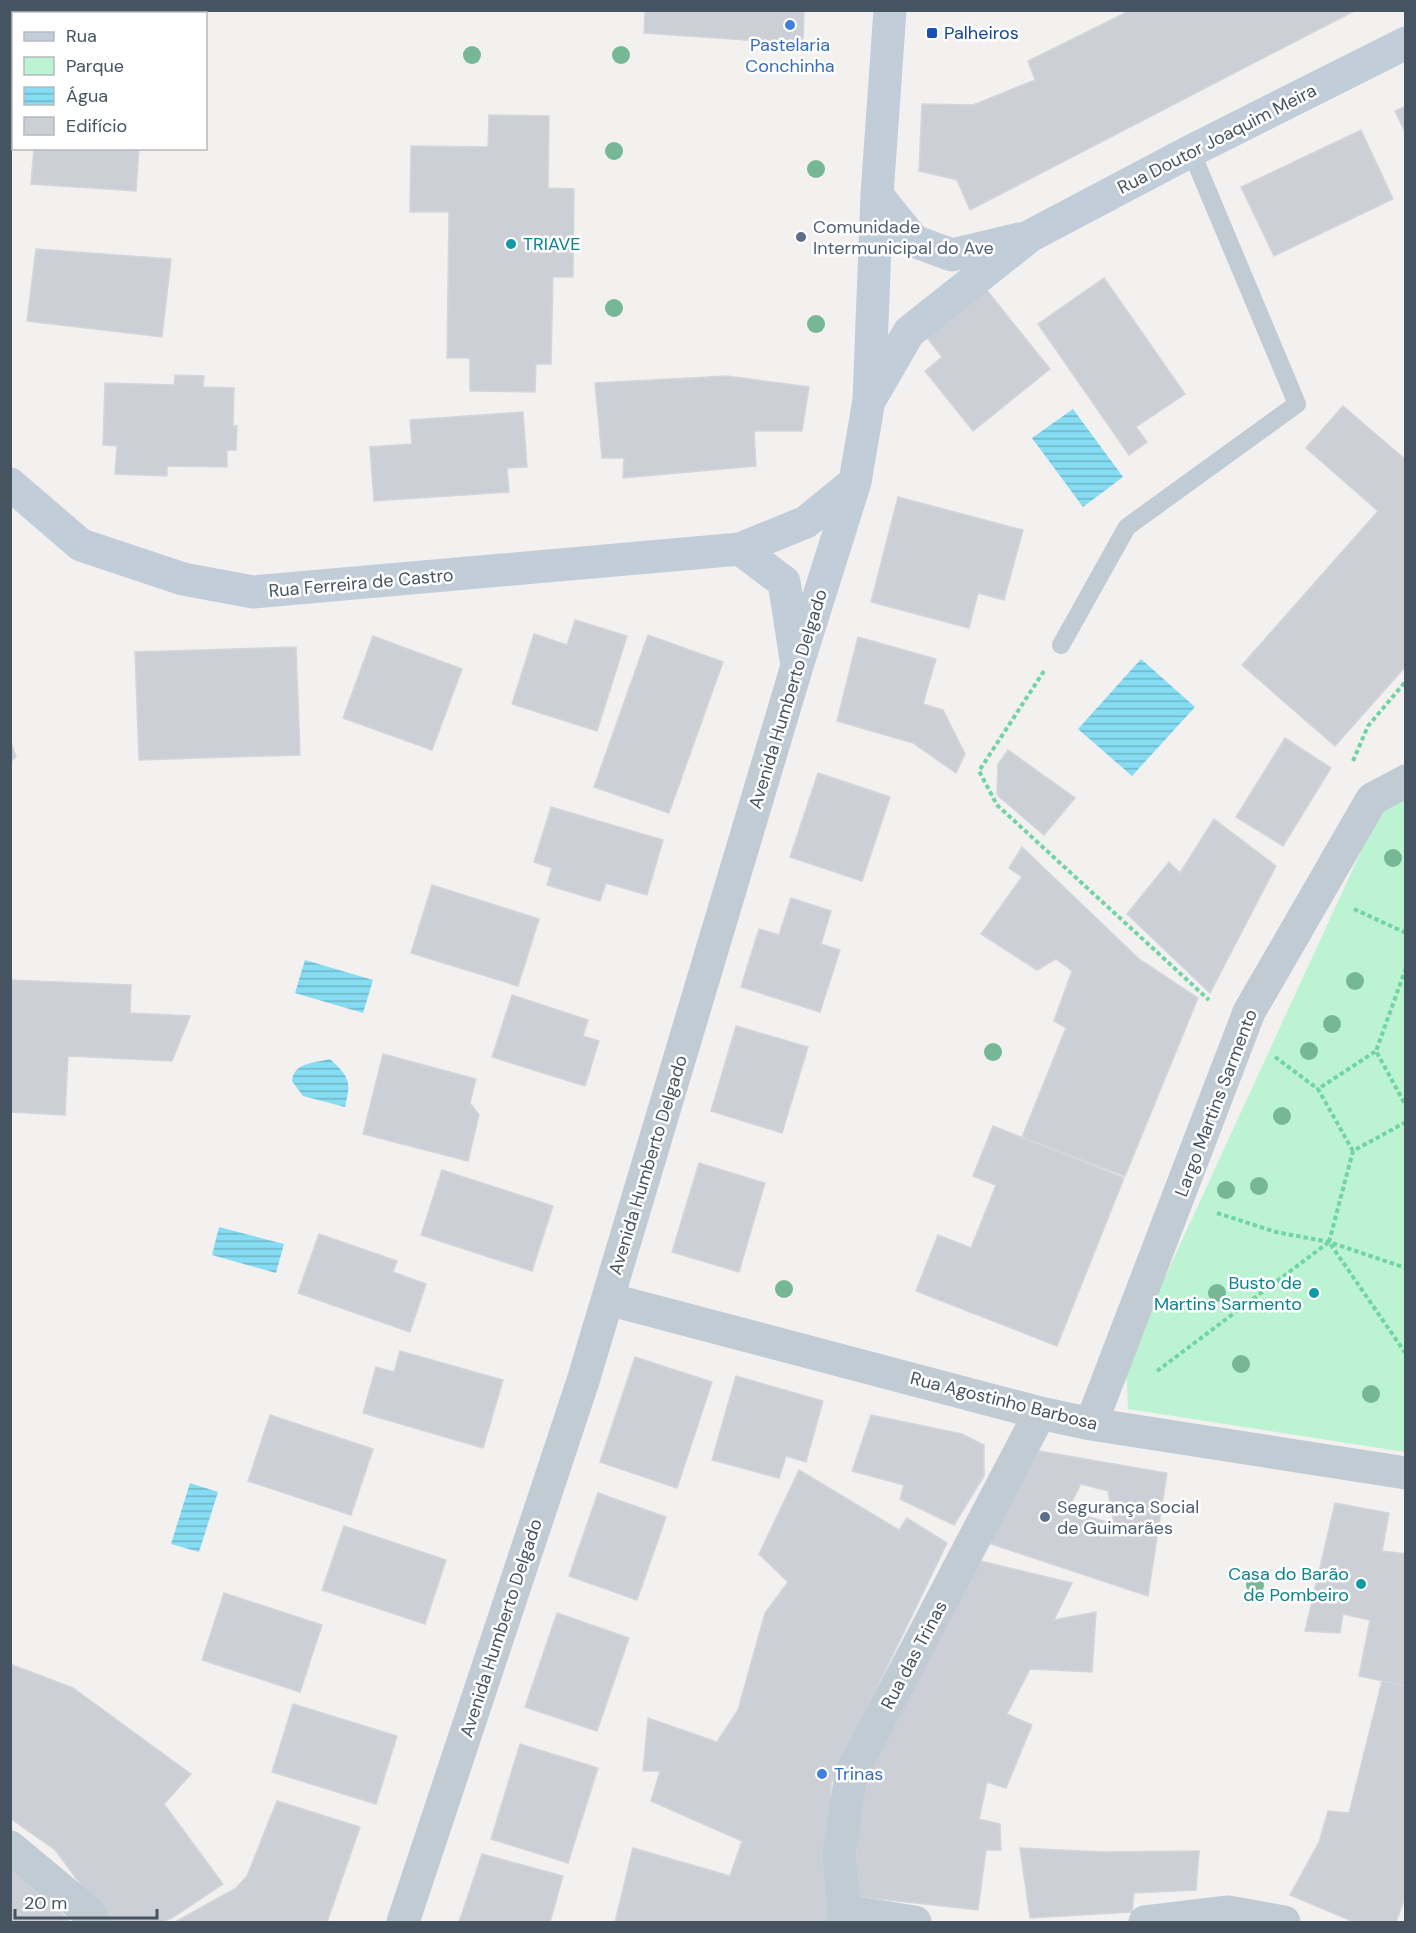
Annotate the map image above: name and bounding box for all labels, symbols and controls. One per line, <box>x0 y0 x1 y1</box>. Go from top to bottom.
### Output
legend <box>12 12 207 150</box>
marker: Pastelaria Conchinha <box>783 18 797 32</box>
place label: Palheiros <box>944 21 1019 45</box>
text: Rua <box>66 24 97 48</box>
marker: Palheiros <box>925 26 939 40</box>
place label: Pastelaria Conchinha <box>745 33 835 78</box>
text: Parque <box>66 54 124 78</box>
street label: Rua Doutor Joaquim Meira <box>1113 78 1321 200</box>
text: Água <box>66 84 108 108</box>
text: Edifício <box>66 114 127 138</box>
place label: Comunidade Intermunicipal do Ave <box>813 215 994 260</box>
marker: Comunidade Intermunicipal do Ave <box>794 230 808 244</box>
place label: TRIAVE <box>523 232 580 256</box>
marker: TRIAVE <box>504 237 518 251</box>
street label: Rua Ferreira de Castro <box>268 563 454 603</box>
street label: Avenida Humberto Delgado <box>743 586 833 812</box>
street label: Largo Martins Sarmento <box>1169 1006 1263 1200</box>
street label: Avenida Humberto Delgado <box>603 1052 693 1278</box>
place label: Busto de Martins Sarmento <box>1154 1271 1302 1316</box>
marker: Busto de Martins Sarmento <box>1307 1286 1321 1300</box>
street label: Rua Agostinho Barbosa <box>908 1366 1100 1436</box>
place label: Segurança Social de Guimarães <box>1057 1495 1199 1540</box>
marker: Segurança Social de Guimarães <box>1038 1510 1052 1524</box>
street label: Avenida Humberto Delgado <box>454 1516 548 1740</box>
place label: Casa do Barão de Pombeiro <box>1228 1562 1349 1607</box>
marker: Casa do Barão de Pombeiro <box>1354 1577 1368 1591</box>
street label: Rua das Trinas <box>875 1597 953 1713</box>
place label: Trinas <box>834 1762 883 1786</box>
marker: Trinas <box>815 1767 829 1781</box>
scale bar <box>15 1882 158 1920</box>
text: 20 m <box>24 1891 67 1915</box>

